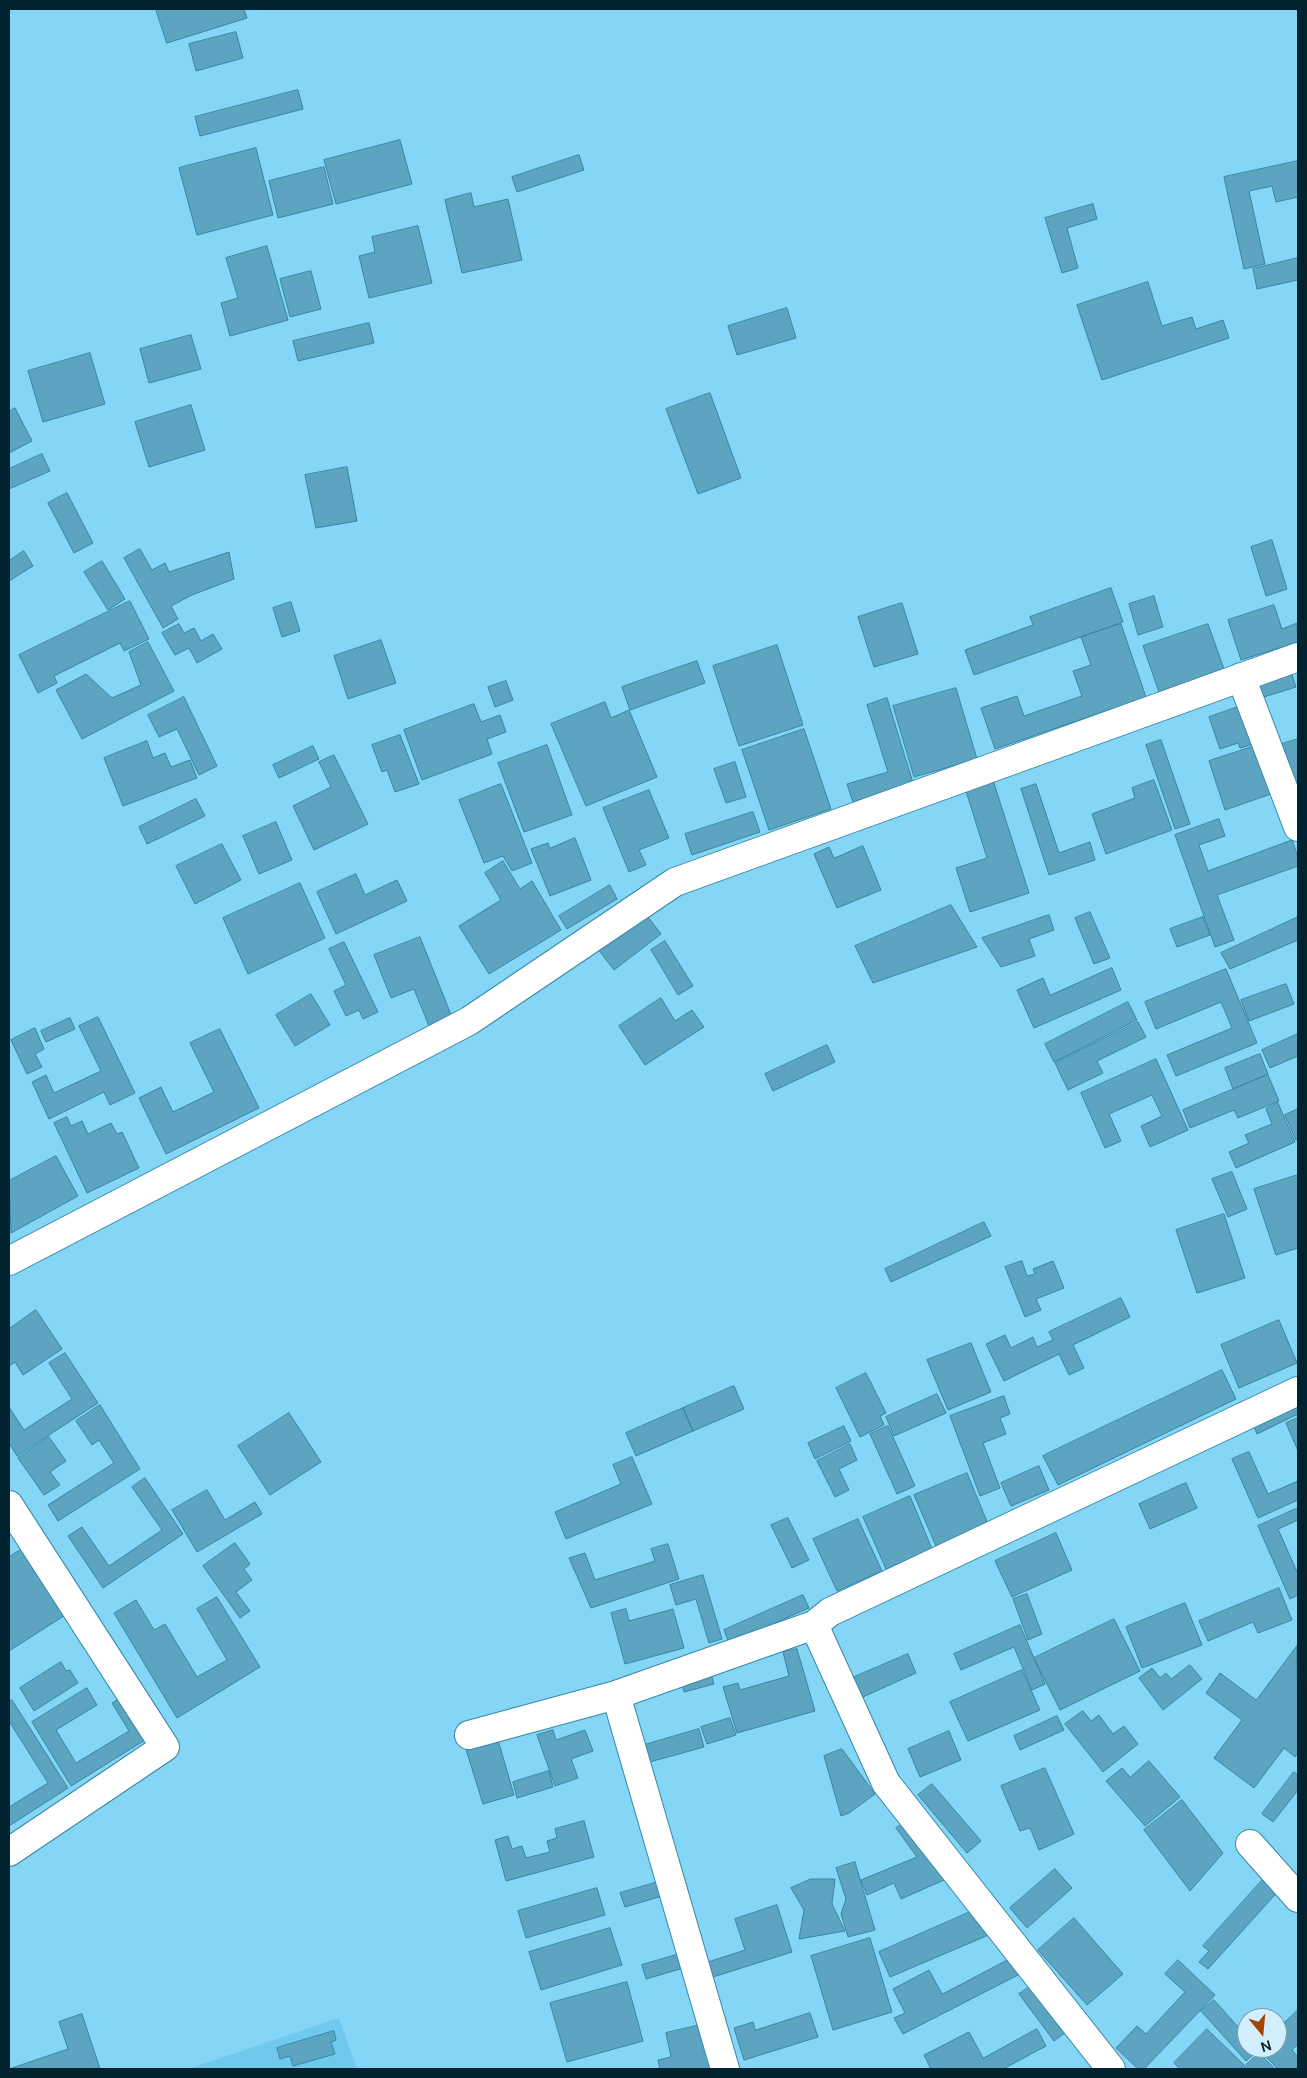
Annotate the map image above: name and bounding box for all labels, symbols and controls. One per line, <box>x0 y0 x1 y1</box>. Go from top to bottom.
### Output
north arrow <box>1237 2008 1287 2058</box>
text: N <box>1259 2036 1274 2056</box>

